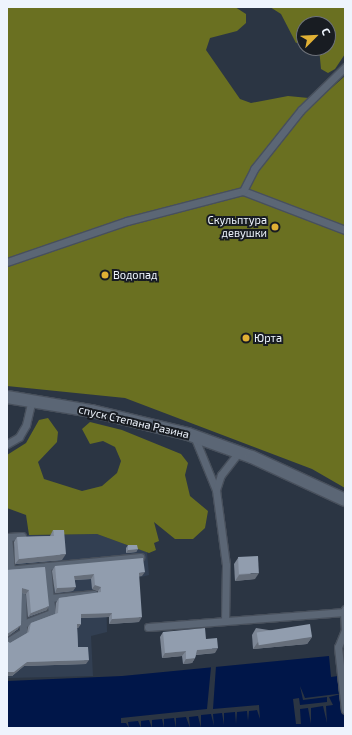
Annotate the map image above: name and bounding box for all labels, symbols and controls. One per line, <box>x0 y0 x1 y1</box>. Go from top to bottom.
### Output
north arrow <box>296 16 336 56</box>
text: С <box>319 26 334 37</box>
place label: Скульптура девушки <box>207 214 267 240</box>
marker: Скульптура девушки <box>270 222 280 232</box>
place label: Водопад <box>113 268 158 282</box>
marker: Водопад <box>100 270 110 280</box>
place label: Юрта <box>254 331 282 345</box>
marker: Юрта <box>241 333 251 343</box>
street label: спуск Степана Разина <box>77 403 191 441</box>

